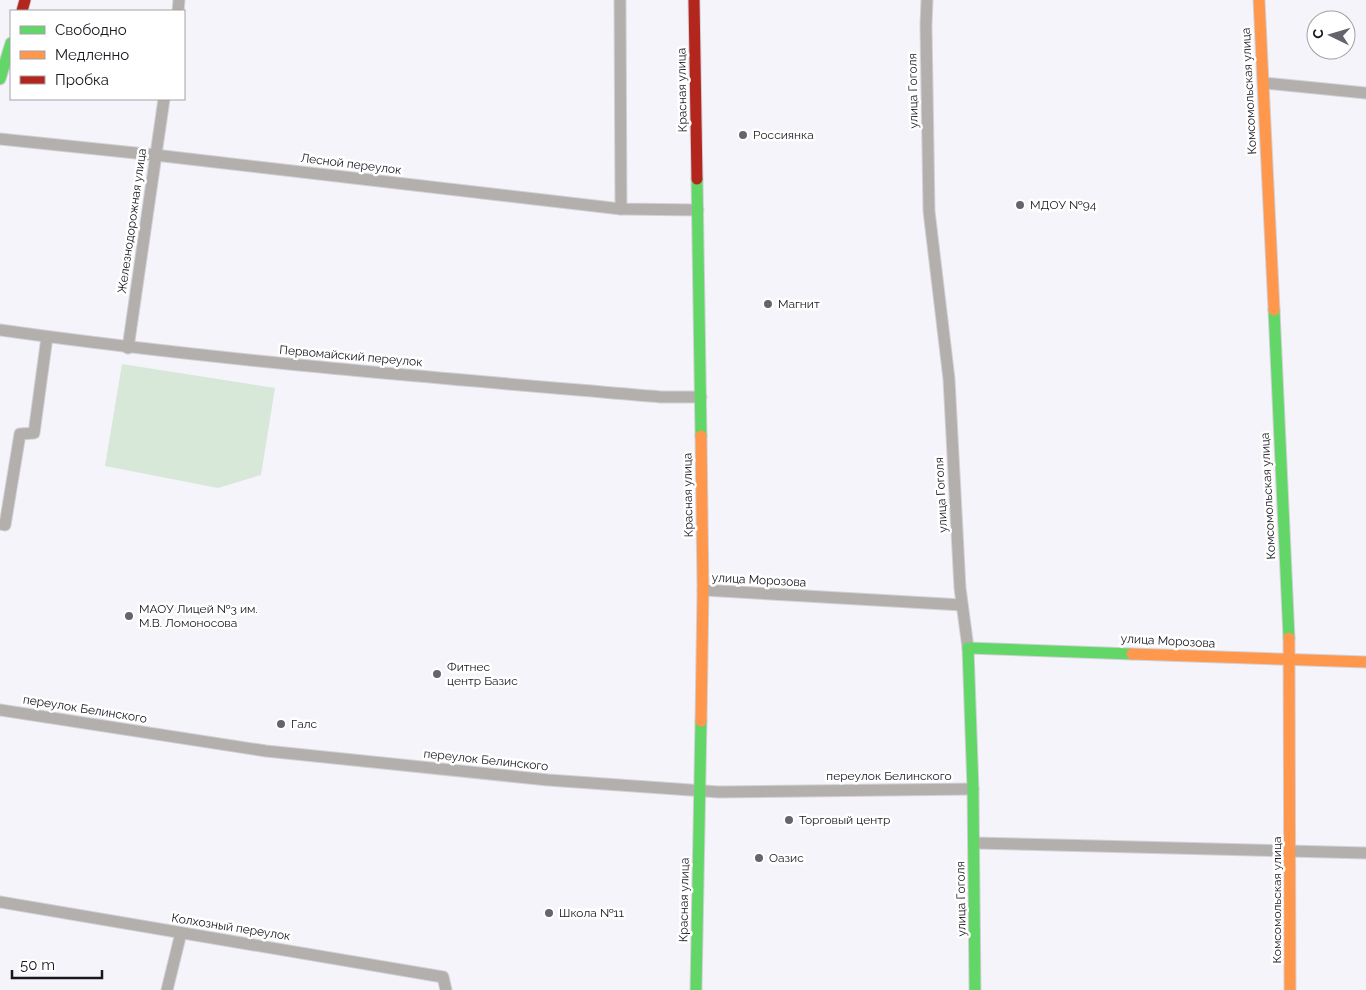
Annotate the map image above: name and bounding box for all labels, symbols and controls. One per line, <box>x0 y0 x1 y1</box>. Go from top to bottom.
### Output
legend <box>10 10 185 100</box>
north arrow <box>1306 10 1356 60</box>
text: Свободно <box>55 21 127 39</box>
street label: Комсомольская улица <box>1239 27 1259 155</box>
text: С <box>1310 28 1326 39</box>
text: Медленно <box>55 46 129 64</box>
street label: Красная улица <box>674 48 690 132</box>
street label: улица Гоголя <box>905 53 921 129</box>
text: Пробка <box>55 71 109 89</box>
place label: Россиянка <box>753 128 814 142</box>
marker: Россиянка <box>737 129 749 141</box>
street label: Железнодорожная улица <box>115 147 149 295</box>
street label: Лесной переулок <box>300 151 402 177</box>
place label: МДОУ №94 <box>1030 198 1097 212</box>
marker: МДОУ №94 <box>1014 199 1026 211</box>
place label: Магнит <box>778 297 820 311</box>
marker: Магнит <box>762 298 774 310</box>
street label: Первомайский переулок <box>279 343 423 369</box>
street label: Комсомольская улица <box>1258 432 1278 560</box>
street label: Красная улица <box>680 453 696 537</box>
street label: улица Гоголя <box>932 457 950 533</box>
street label: улица Морозова <box>711 571 807 589</box>
place label: МАОУ Лицей №3 им. М.В. Ломоносова <box>139 602 258 630</box>
marker: МАОУ Лицей №3 им. М.В. Ломоносова <box>123 610 135 622</box>
street label: улица Морозова <box>1120 632 1216 650</box>
place label: Фитнес центр Базис <box>447 660 518 688</box>
marker: Фитнес центр Базис <box>431 668 443 680</box>
street label: переулок Белинского <box>22 692 148 726</box>
place label: Галс <box>291 717 318 731</box>
marker: Галс <box>275 718 287 730</box>
street label: переулок Белинского <box>423 746 549 774</box>
street label: переулок Белинского <box>826 769 952 783</box>
place label: Торговый центр <box>799 813 890 827</box>
marker: Торговый центр <box>783 814 795 826</box>
street label: Комсомольская улица <box>1270 837 1284 963</box>
place label: Оазис <box>769 851 804 865</box>
marker: Оазис <box>753 852 765 864</box>
street label: Красная улица <box>676 858 692 942</box>
street label: улица Гоголя <box>953 861 969 937</box>
place label: Школа №11 <box>559 906 624 920</box>
marker: Школа №11 <box>543 907 555 919</box>
street label: Колхозный переулок <box>171 911 291 943</box>
scale bar <box>12 948 102 980</box>
text: 50 m <box>20 956 55 974</box>

